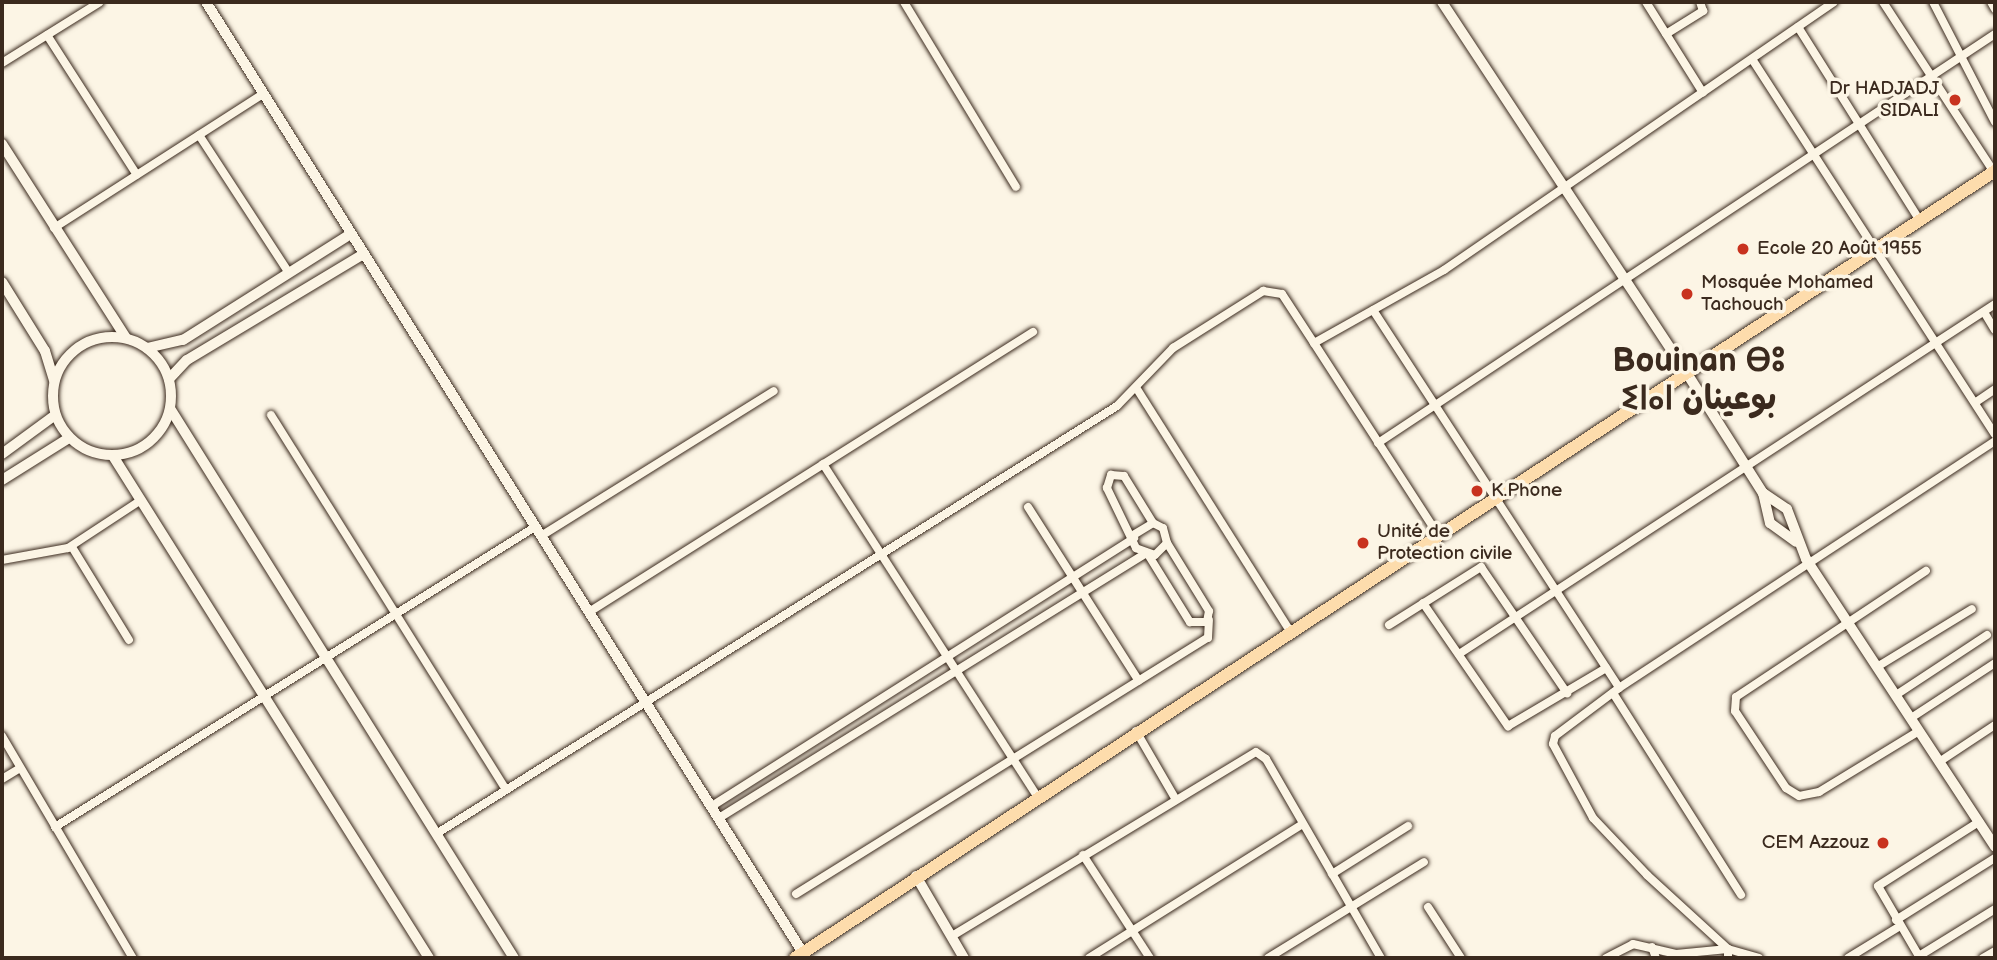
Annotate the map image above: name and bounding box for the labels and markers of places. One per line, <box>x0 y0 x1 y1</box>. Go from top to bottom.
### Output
place label: Dr HADJADJ SIDALI <box>1829 78 1939 122</box>
marker: Dr HADJADJ SIDALI <box>1945 90 1965 110</box>
place label: Ecole 20 Août 1955 <box>1757 238 1922 260</box>
marker: Ecole 20 Août 1955 <box>1735 241 1751 257</box>
place label: Mosquée Mohamed Tachouch <box>1701 272 1873 316</box>
marker: Mosquée Mohamed Tachouch <box>1679 286 1695 302</box>
place label: K.Phone <box>1491 480 1562 502</box>
marker: K.Phone <box>1469 483 1485 499</box>
place label: Unité de Protection civile <box>1377 521 1512 565</box>
marker: Unité de Protection civile <box>1355 535 1371 551</box>
place label: CEM Azzouz <box>1762 832 1869 854</box>
marker: CEM Azzouz <box>1875 835 1891 851</box>

